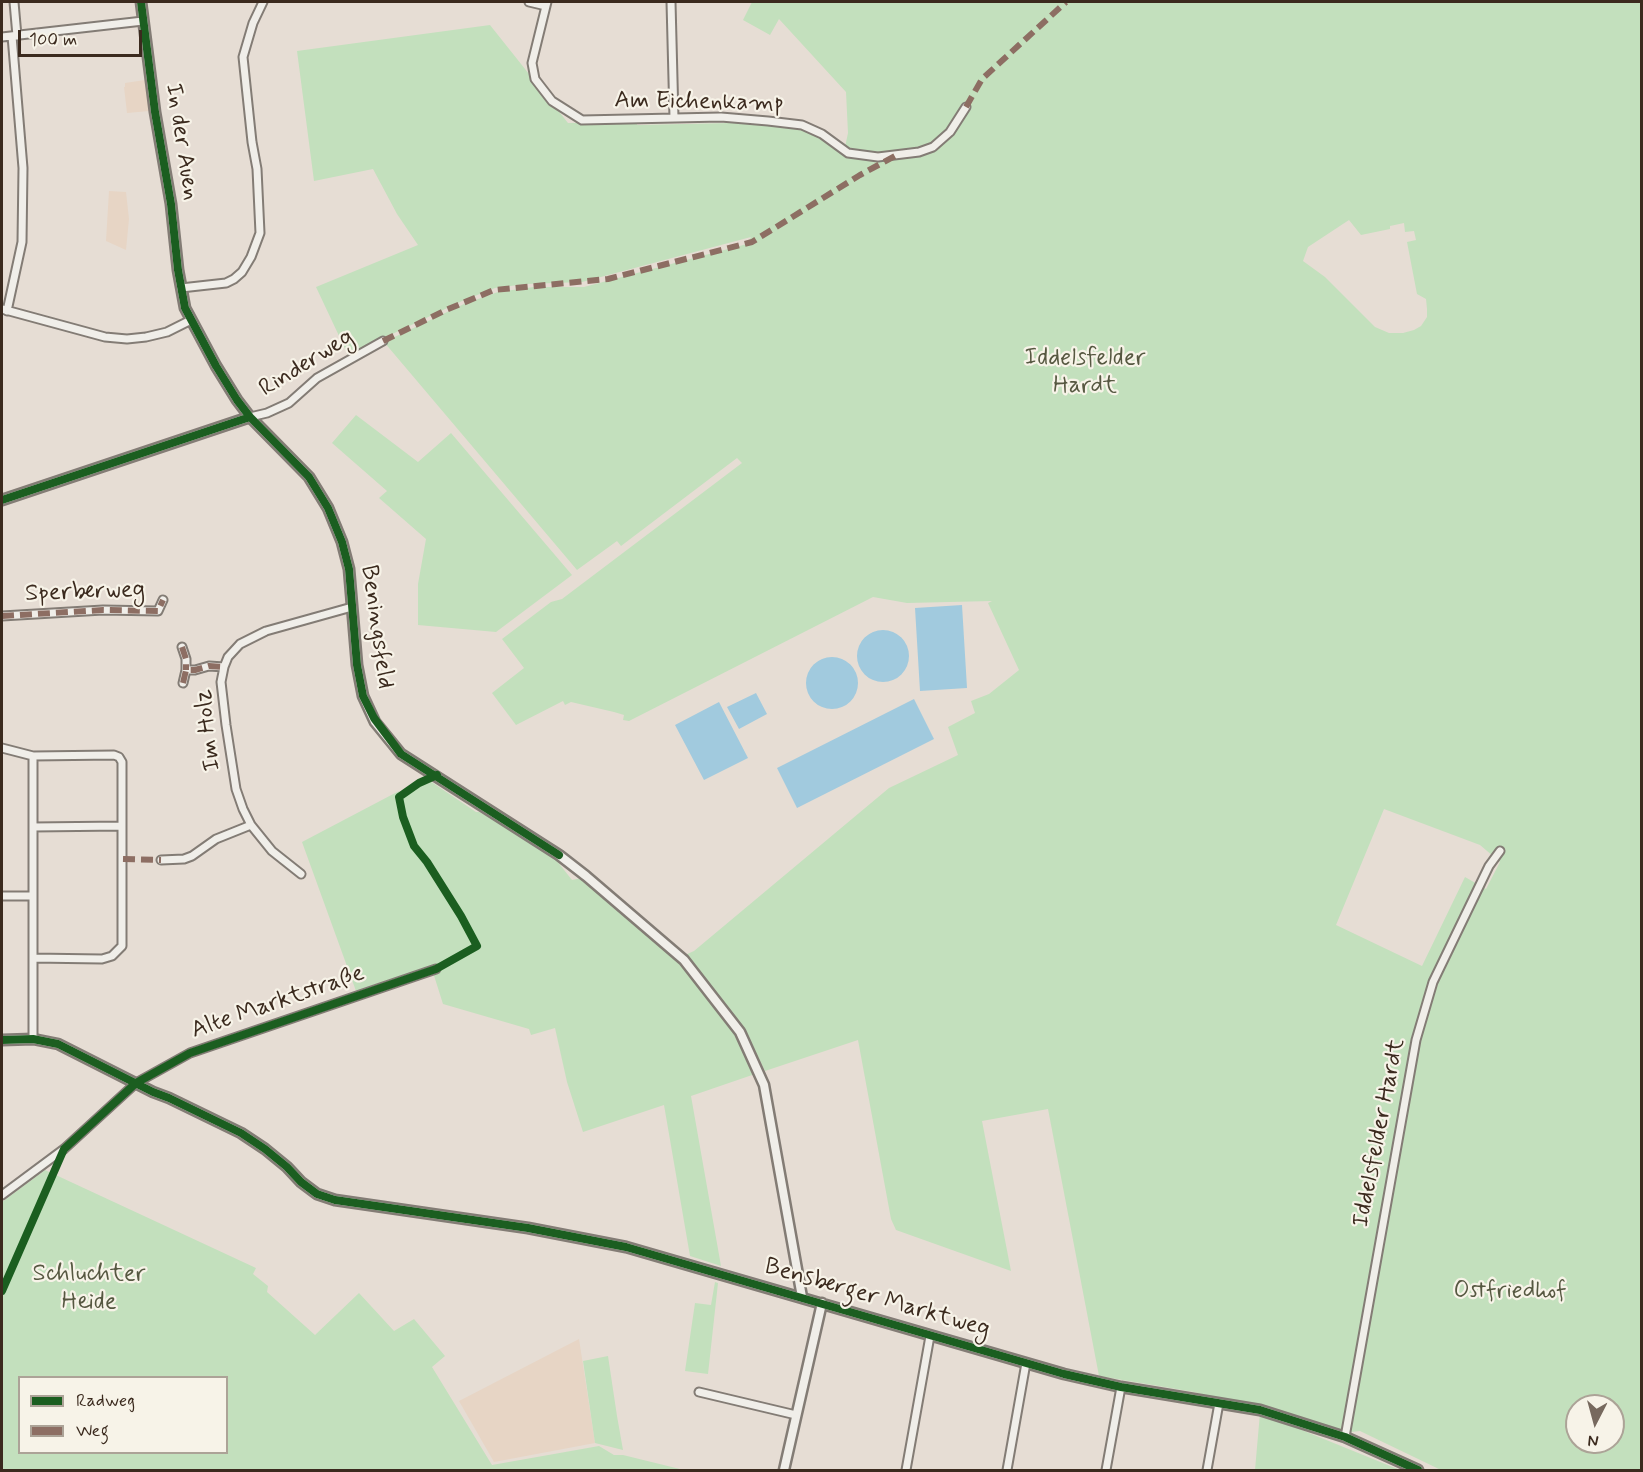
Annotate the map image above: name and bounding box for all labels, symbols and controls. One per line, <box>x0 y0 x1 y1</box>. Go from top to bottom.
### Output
scale bar <box>21 18 146 56</box>
text: 100 m <box>29 28 77 52</box>
street label: In der Auen <box>158 82 204 202</box>
street label: Am Eichenkamp <box>614 87 784 119</box>
street label: Rinderweg <box>255 324 359 404</box>
park label: Iddelsfelder Hardt <box>1025 345 1145 401</box>
street label: Beningsfeld <box>353 563 399 691</box>
street label: Sperberweg <box>25 577 145 609</box>
street label: Im Holz <box>190 687 228 773</box>
street label: Alte Marktstraße <box>188 960 368 1046</box>
street label: Iddelsfelder Hardt <box>1348 1036 1412 1230</box>
street label: Bensberger Marktweg <box>761 1253 993 1345</box>
park label: Schluchter Heide <box>33 1261 145 1317</box>
park label: Ostfriedhof <box>1453 1278 1567 1306</box>
legend <box>18 1376 228 1454</box>
text: Radweg <box>76 1389 135 1413</box>
north arrow <box>1565 1394 1625 1454</box>
text: Weg <box>76 1419 109 1443</box>
text: N <box>1587 1429 1600 1451</box>

